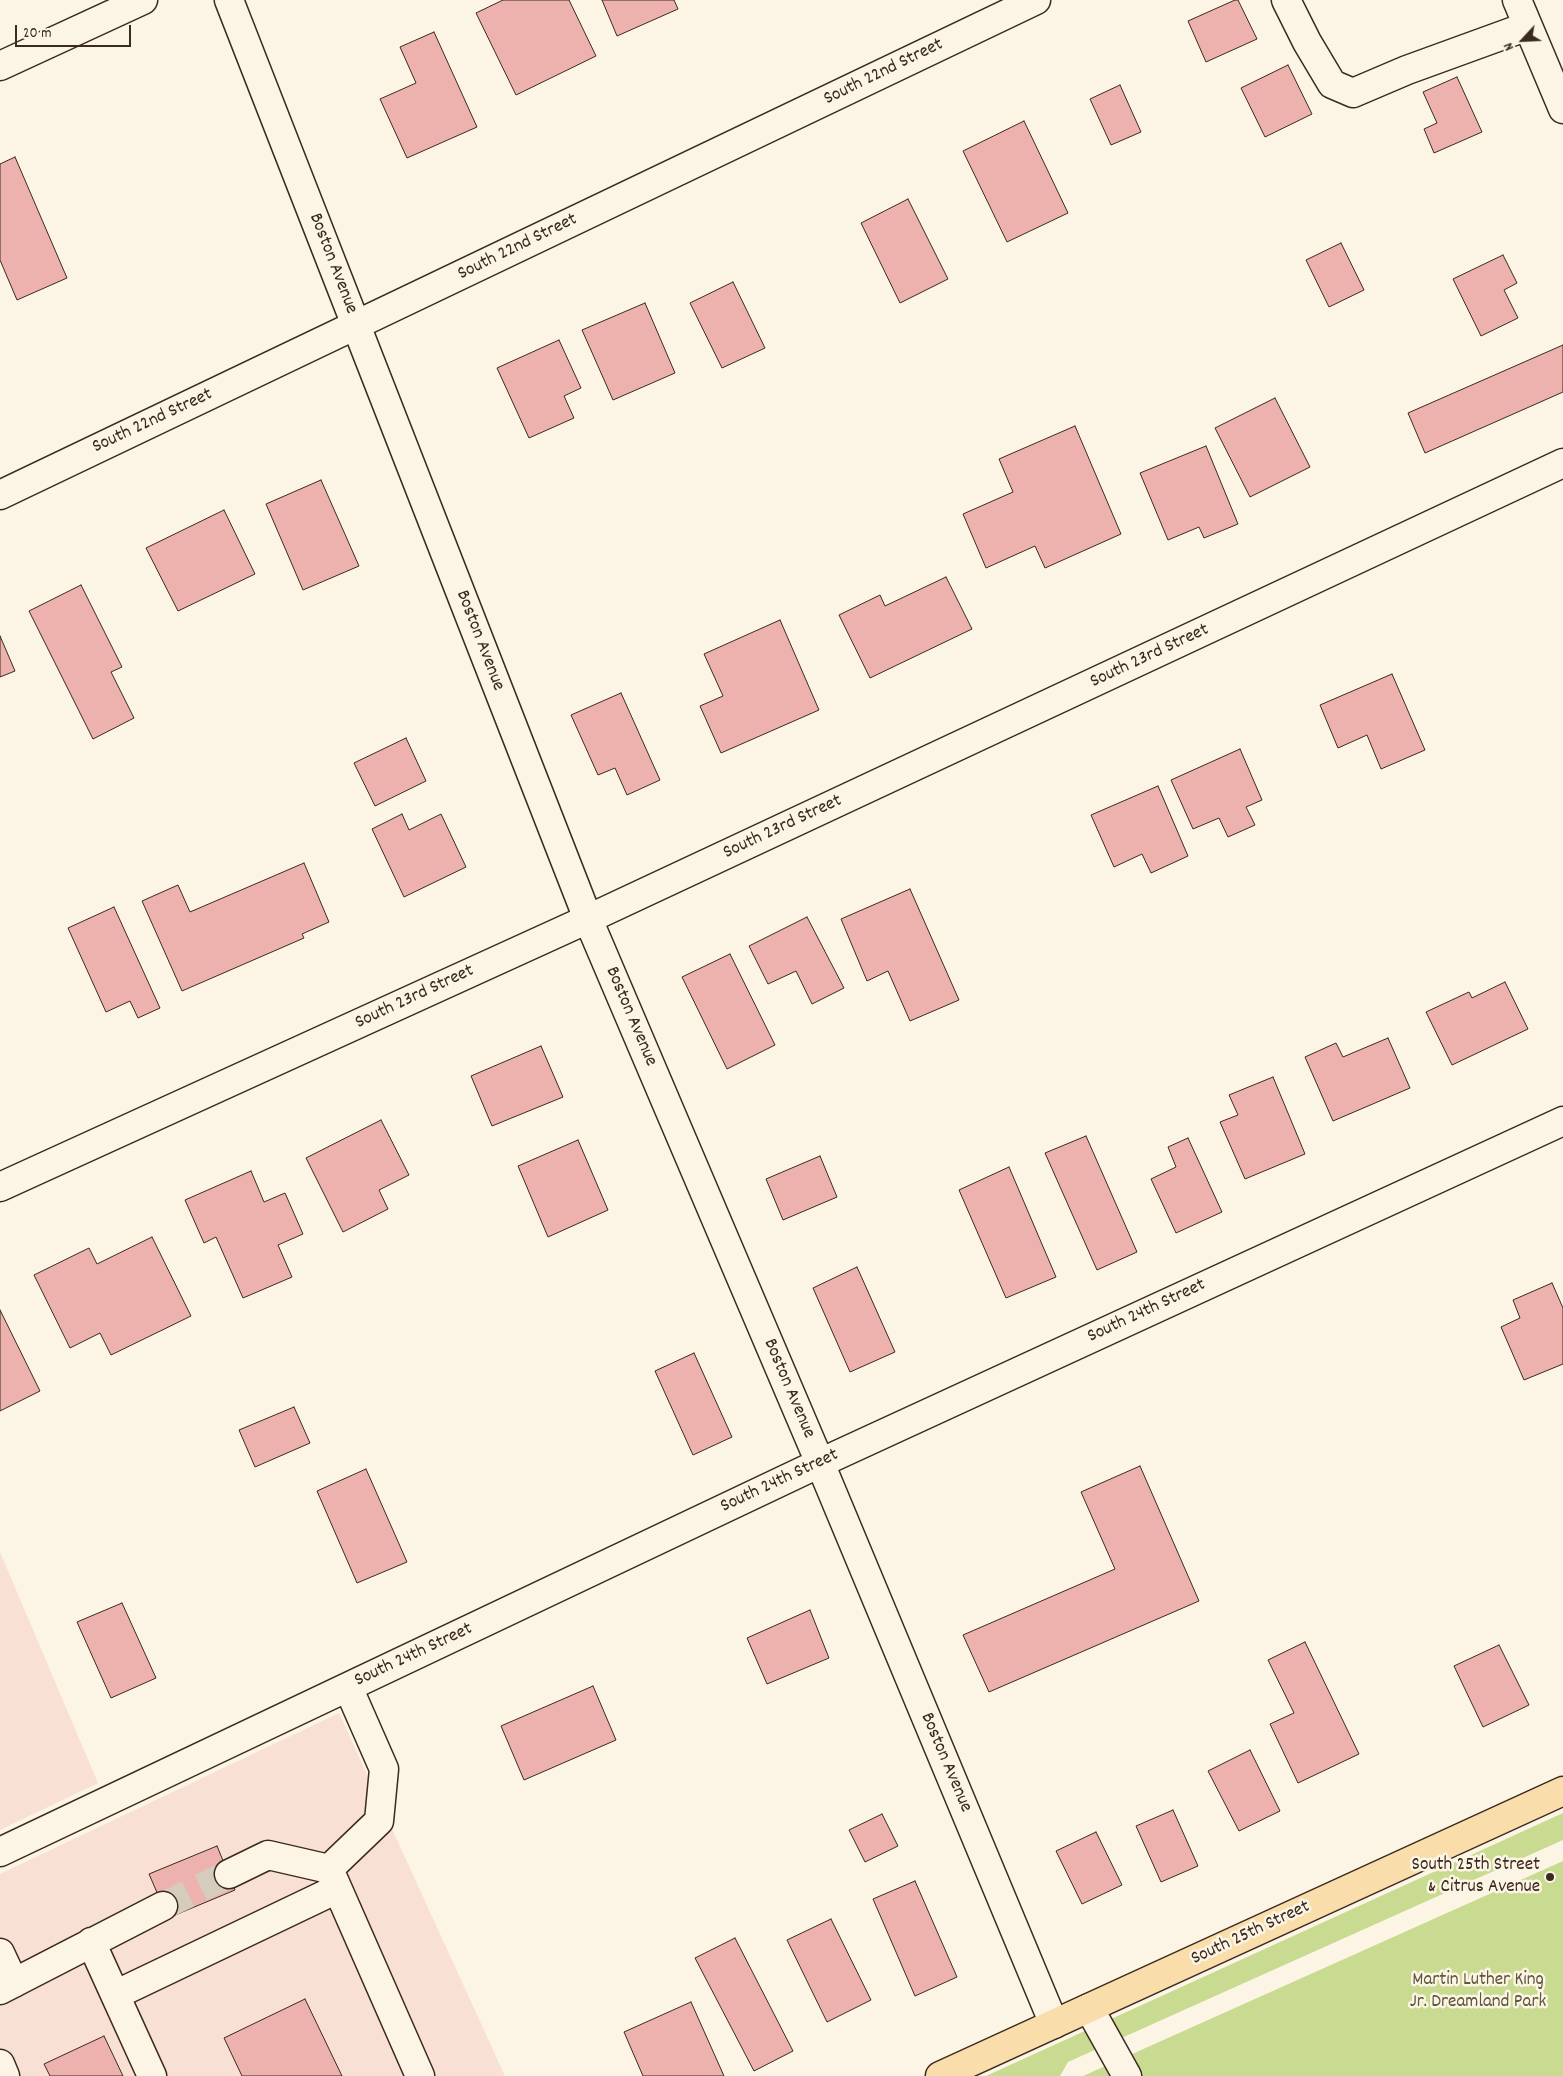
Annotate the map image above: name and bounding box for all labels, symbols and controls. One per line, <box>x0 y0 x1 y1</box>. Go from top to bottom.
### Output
scale bar <box>18 15 134 47</box>
north arrow <box>1498 15 1548 65</box>
text: 20 m <box>23 23 51 45</box>
street label: South 22nd Street <box>821 34 947 112</box>
text: N <box>1499 39 1520 54</box>
street label: South 22nd Street <box>455 209 581 287</box>
street label: Boston Avenue <box>302 210 362 318</box>
street label: South 22nd Street <box>89 384 217 460</box>
street label: Boston Avenue <box>449 587 509 695</box>
street label: South 23rd Street <box>1087 620 1213 694</box>
street label: South 23rd Street <box>720 791 846 865</box>
street label: South 23rd Street <box>352 961 478 1035</box>
street label: Boston Avenue <box>599 964 661 1070</box>
street label: South 24th Street <box>1084 1275 1210 1349</box>
street label: Boston Avenue <box>757 1336 819 1442</box>
street label: South 24th Street <box>717 1445 843 1519</box>
street label: South 24th Street <box>351 1619 477 1693</box>
street label: Boston Avenue <box>914 1710 976 1816</box>
place label: South 25th Street & Citrus Avenue <box>1412 1855 1540 1899</box>
marker: South 25th Street & Citrus Avenue <box>1544 1871 1556 1883</box>
street label: South 25th Street <box>1188 1897 1314 1971</box>
park label: Martin Luther King Jr. Dreamland Park <box>1410 1970 1546 2014</box>

